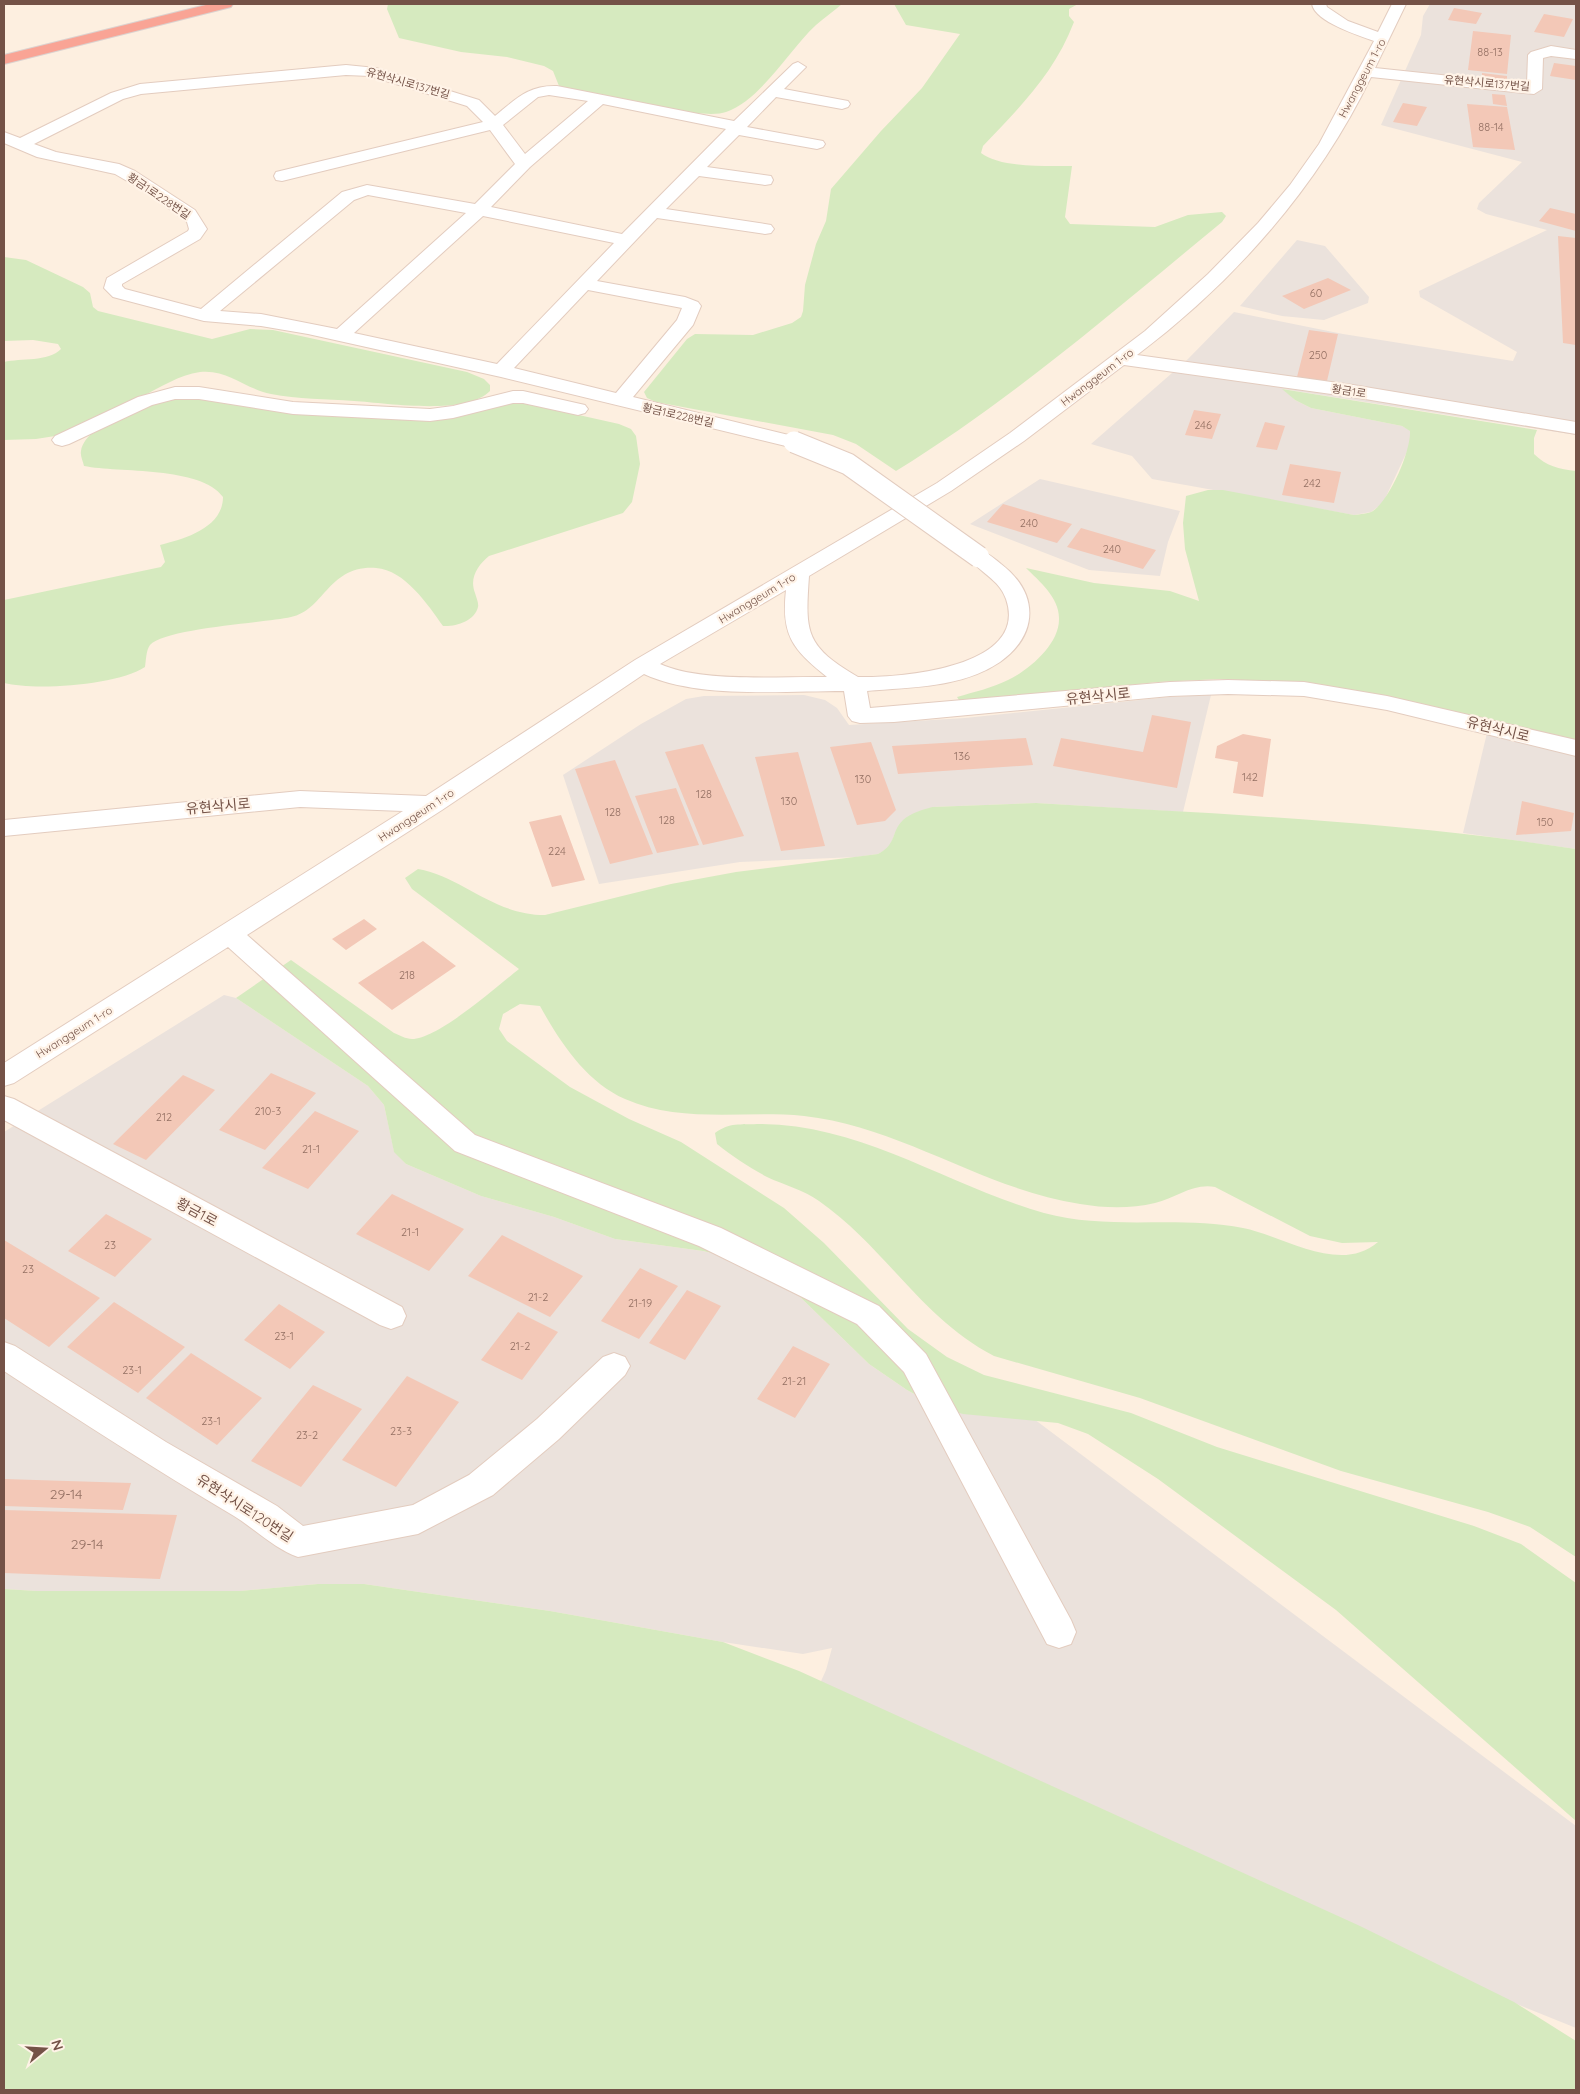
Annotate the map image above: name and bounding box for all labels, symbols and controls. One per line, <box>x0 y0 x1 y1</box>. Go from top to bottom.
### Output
street label: Hwanggeum 1-ro <box>1335 36 1389 120</box>
house number: 88-13 <box>1477 45 1503 59</box>
street label: 유현삭시로137번길 <box>365 64 451 102</box>
street label: 유현삭시로137번길 <box>1443 72 1531 94</box>
house number: 88-14 <box>1478 120 1504 134</box>
street label: 황금1로228번길 <box>125 170 193 222</box>
house number: 60 <box>1310 286 1322 300</box>
street label: Hwanggeum 1-ro <box>1058 345 1136 409</box>
house number: 250 <box>1309 348 1327 362</box>
street label: 황금1로 <box>1331 381 1367 401</box>
street label: 황금1로228번길 <box>641 400 715 430</box>
house number: 246 <box>1194 418 1212 432</box>
house number: 242 <box>1303 476 1321 490</box>
house number: 240 <box>1020 516 1038 530</box>
house number: 240 <box>1103 542 1121 556</box>
street label: Hwanggeum 1-ro <box>716 569 798 626</box>
street label: 유현삭시로 <box>1065 684 1131 708</box>
street label: 유현삭시로 <box>1465 712 1532 746</box>
house number: 136 <box>954 749 970 763</box>
house number: 142 <box>1242 770 1258 784</box>
house number: 130 <box>855 772 871 786</box>
street label: Hwanggeum 1-ro <box>376 785 457 845</box>
house number: 128 <box>696 787 712 801</box>
street label: 유현삭시로 <box>185 794 251 818</box>
house number: 130 <box>781 794 797 808</box>
house number: 128 <box>605 805 621 819</box>
house number: 128 <box>659 813 675 827</box>
house number: 150 <box>1537 815 1553 829</box>
house number: 224 <box>548 844 566 858</box>
house number: 218 <box>399 968 415 982</box>
street label: Hwanggeum 1-ro <box>33 1003 115 1061</box>
house number: 210-3 <box>255 1104 282 1118</box>
house number: 212 <box>156 1110 172 1124</box>
house number: 21-1 <box>302 1142 320 1156</box>
street label: 황금1로 <box>173 1194 221 1230</box>
house number: 21-1 <box>401 1225 419 1239</box>
house number: 23 <box>104 1238 116 1252</box>
house number: 23 <box>22 1262 34 1276</box>
house number: 21-2 <box>528 1290 548 1304</box>
house number: 21-19 <box>628 1296 652 1310</box>
house number: 23-1 <box>274 1329 294 1343</box>
house number: 21-2 <box>510 1339 530 1353</box>
house number: 23-1 <box>122 1363 142 1377</box>
house number: 21-21 <box>782 1374 806 1388</box>
house number: 23-1 <box>201 1414 221 1428</box>
house number: 23-3 <box>390 1424 412 1438</box>
house number: 23-2 <box>296 1428 318 1442</box>
street label: 유현삭시로120번길 <box>193 1470 297 1546</box>
house number: 29-14 <box>50 1485 82 1503</box>
house number: 29-14 <box>71 1535 103 1553</box>
north arrow <box>20 2024 70 2074</box>
text: N <box>47 2037 68 2053</box>

